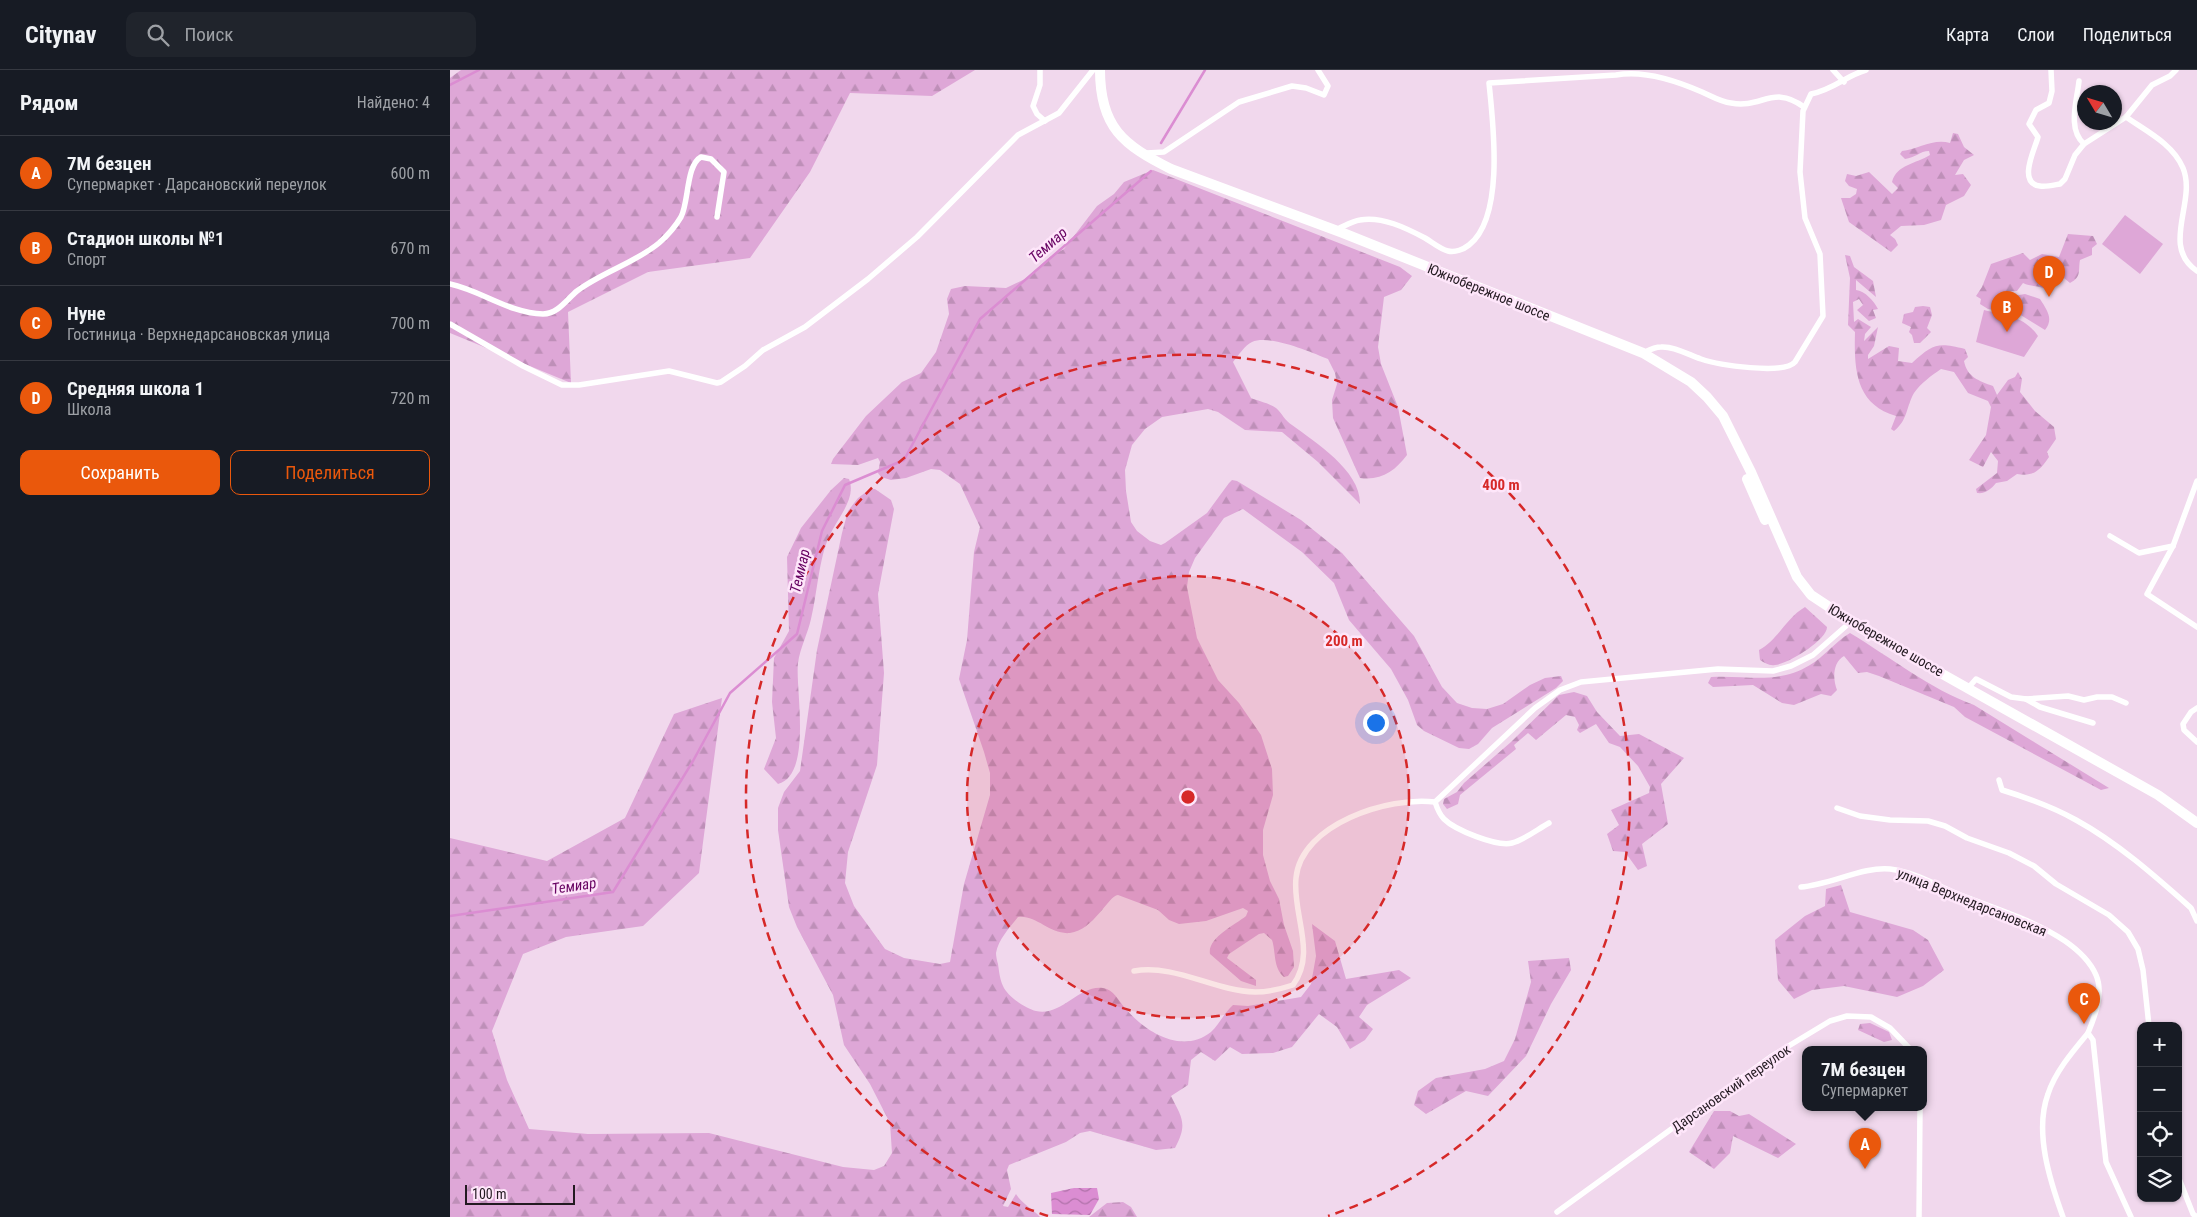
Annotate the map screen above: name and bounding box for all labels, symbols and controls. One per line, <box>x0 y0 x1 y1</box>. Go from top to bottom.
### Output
search box <box>126 12 476 57</box>
text: Citynav <box>25 21 96 49</box>
icon: search <box>144 21 172 49</box>
text: Поиск <box>184 23 233 46</box>
text: Карта <box>1946 24 1989 45</box>
text: Слои <box>2017 24 2055 45</box>
text: Поделиться <box>2083 24 2172 45</box>
north arrow <box>2077 85 2122 130</box>
text: Рядом <box>20 91 79 115</box>
text: Найдено: 4 <box>357 93 430 112</box>
text: 7М безцен <box>67 152 151 175</box>
text: A <box>31 164 41 183</box>
text: 600 m <box>391 164 430 183</box>
text: Супермаркет · Дарсановский переулок <box>67 175 327 194</box>
water label: Темиар <box>1025 224 1071 266</box>
text: Стадион школы №1 <box>67 227 225 250</box>
text: B <box>32 239 40 258</box>
text: 670 m <box>391 239 430 258</box>
text: Спорт <box>67 250 106 269</box>
pin: D <box>2033 256 2065 297</box>
street label: Южнобережное шоссе <box>1425 260 1553 324</box>
pin: B <box>1991 291 2023 332</box>
text: Нуне <box>67 302 106 325</box>
text: C <box>31 314 41 333</box>
text: 700 m <box>391 314 430 333</box>
text: Гостиница · Верхнедарсановская улица <box>67 325 330 344</box>
text: Средняя школа 1 <box>67 377 204 400</box>
text: D <box>31 389 41 408</box>
text: 720 m <box>391 389 430 408</box>
text: Школа <box>67 400 111 419</box>
button: Сохранить <box>20 450 220 495</box>
button: Поделиться <box>230 450 430 495</box>
text: 400 m <box>1482 476 1520 494</box>
water label: Темиар <box>786 547 814 595</box>
street label: Южнобережное шоссе <box>1825 600 1947 680</box>
text: 200 m <box>1325 632 1363 650</box>
your location <box>1363 710 1389 736</box>
centre of rings <box>1179 788 1197 806</box>
street label: улица Верхнедарсановская <box>1895 865 2049 939</box>
water label: Темиар <box>551 874 597 898</box>
pin: C <box>2068 983 2100 1024</box>
map controls <box>2137 1022 2182 1202</box>
button: + <box>2137 1022 2182 1067</box>
street label: Дарсановский переулок <box>1668 1041 1794 1135</box>
popup <box>1802 1046 1927 1111</box>
text: 7М безцен <box>1821 1058 1906 1081</box>
button: − <box>2137 1067 2182 1112</box>
text: Супермаркет <box>1821 1081 1908 1100</box>
button: locate <box>2137 1112 2182 1157</box>
pin: A <box>1849 1128 1881 1169</box>
button: layers <box>2137 1157 2182 1202</box>
scale bar <box>465 1182 575 1205</box>
text: 100 m <box>472 1186 507 1202</box>

